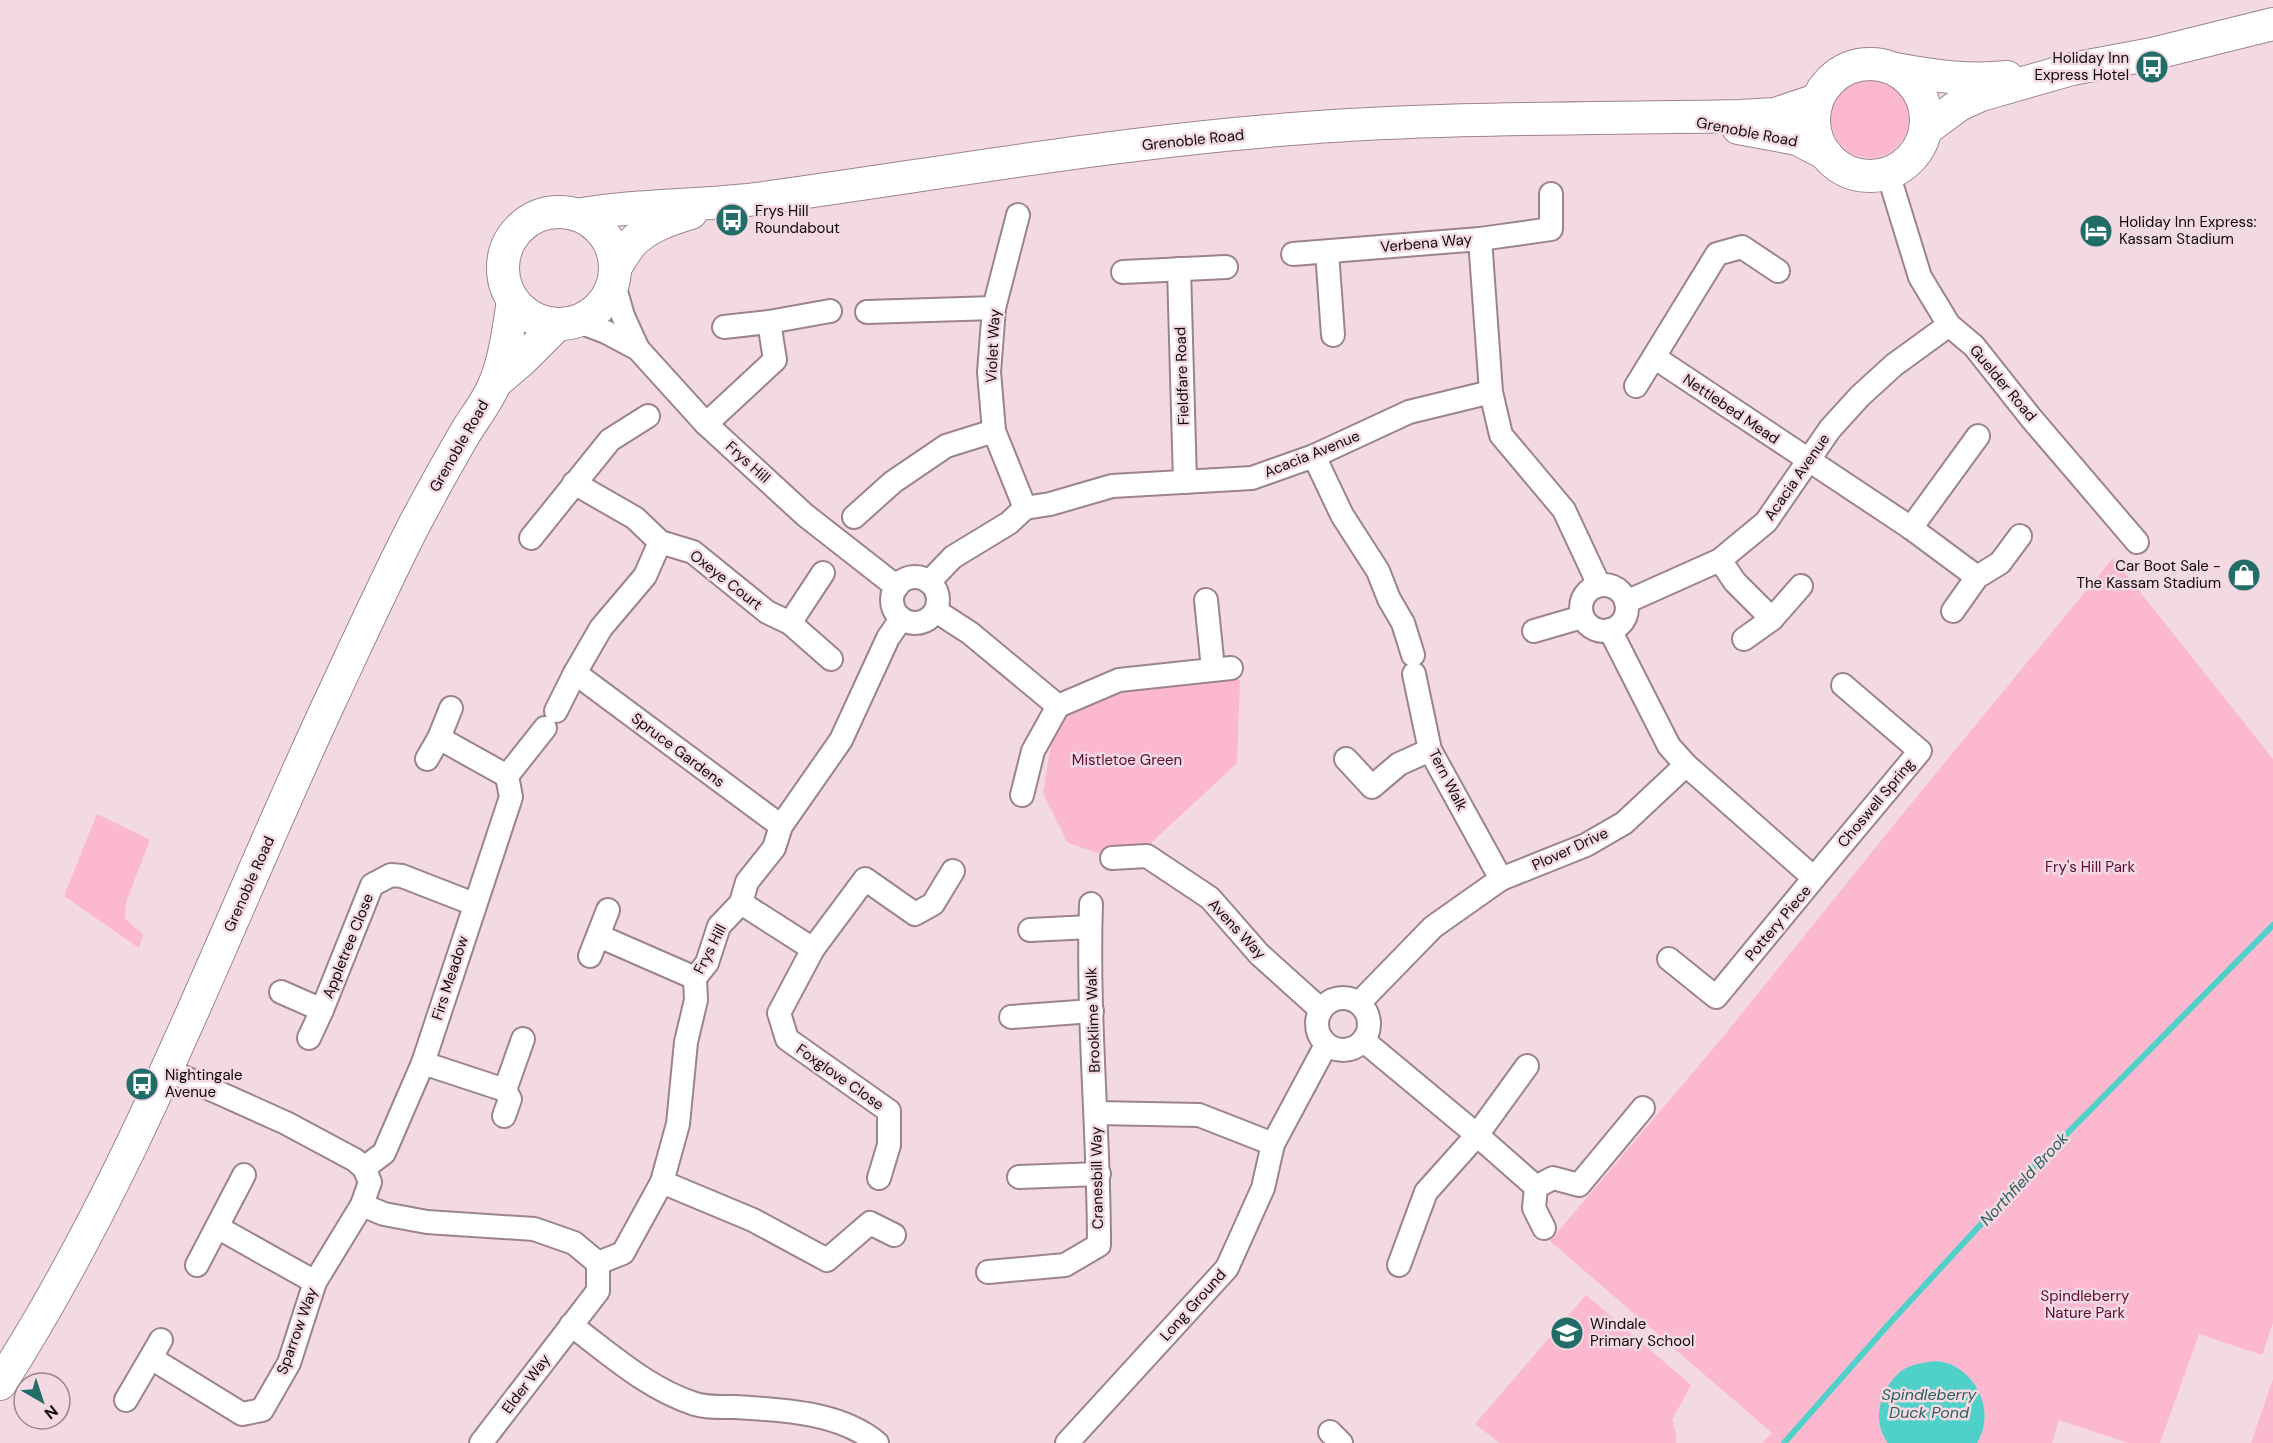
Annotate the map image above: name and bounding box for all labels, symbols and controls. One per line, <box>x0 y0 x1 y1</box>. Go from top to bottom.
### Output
place label: Holiday Inn Express Hotel <box>2035 48 2129 85</box>
bus stop icon: Holiday Inn Express Hotel <box>2134 49 2170 85</box>
street label: Grenoble Road <box>1695 112 1799 152</box>
street label: Grenoble Road <box>1141 125 1245 155</box>
place label: Frys Hill Roundabout <box>755 201 840 238</box>
bus stop icon: Frys Hill Roundabout <box>714 202 750 238</box>
place label: Holiday Inn Express: Kassam Stadium <box>2119 212 2257 249</box>
hotel icon: Holiday Inn Express: Kassam Stadium <box>2078 213 2114 249</box>
street label: Verbena Way <box>1379 229 1473 257</box>
street label: Violet Way <box>981 308 1005 384</box>
street label: Fieldfare Road <box>1170 326 1194 426</box>
street label: Guelder Road <box>1965 340 2041 426</box>
street label: Nettlebed Mead <box>1679 369 1783 449</box>
street label: Grenoble Road <box>425 396 493 496</box>
street label: Acacia Avenue <box>1261 426 1363 482</box>
street label: Acacia Avenue <box>1760 430 1834 524</box>
street label: Frys Hill <box>721 437 775 487</box>
street label: Oxeye Court <box>686 545 766 615</box>
place label: Car Boot Sale - The Kassam Stadium <box>2077 556 2221 593</box>
shop icon: Car Boot Sale - The Kassam Stadium <box>2226 557 2262 593</box>
street label: Spruce Gardens <box>627 708 729 792</box>
street label: Tern Walk <box>1424 746 1472 815</box>
park label: Mistletoe Green <box>1072 750 1182 770</box>
street label: Choswell Spring <box>1833 754 1919 852</box>
street label: Plover Drive <box>1529 823 1611 875</box>
street label: Grenoble Road <box>219 833 279 935</box>
park label: Fry's Hill Park <box>2045 857 2135 877</box>
street label: Pottery Piece <box>1741 881 1815 965</box>
street label: Appletree Close <box>318 891 378 1001</box>
street label: Avens Way <box>1204 895 1270 964</box>
street label: Frys Hill <box>689 921 731 977</box>
street label: Firs Meadow <box>427 933 473 1023</box>
street label: Brooklime Walk <box>1081 967 1105 1073</box>
street label: Foxglove Close <box>792 1039 888 1115</box>
place label: Nightingale Avenue <box>165 1065 242 1102</box>
bus stop icon: Nightingale Avenue <box>124 1066 160 1102</box>
street label: Cranesbill Way <box>1086 1126 1108 1230</box>
water label: Northfield Brook <box>1975 1127 2073 1230</box>
street label: Long Ground <box>1156 1265 1230 1345</box>
street label: Sparrow Way <box>272 1284 322 1377</box>
park label: Spindleberry Nature Park <box>2041 1286 2130 1323</box>
place label: Windale Primary School <box>1590 1314 1694 1351</box>
school or university icon: Windale Primary School <box>1549 1315 1585 1351</box>
street label: Elder Way <box>497 1350 555 1418</box>
north arrow <box>12 1371 72 1431</box>
water label: Spindleberry Duck Pond <box>1882 1384 1977 1423</box>
text: N <box>40 1400 62 1424</box>

